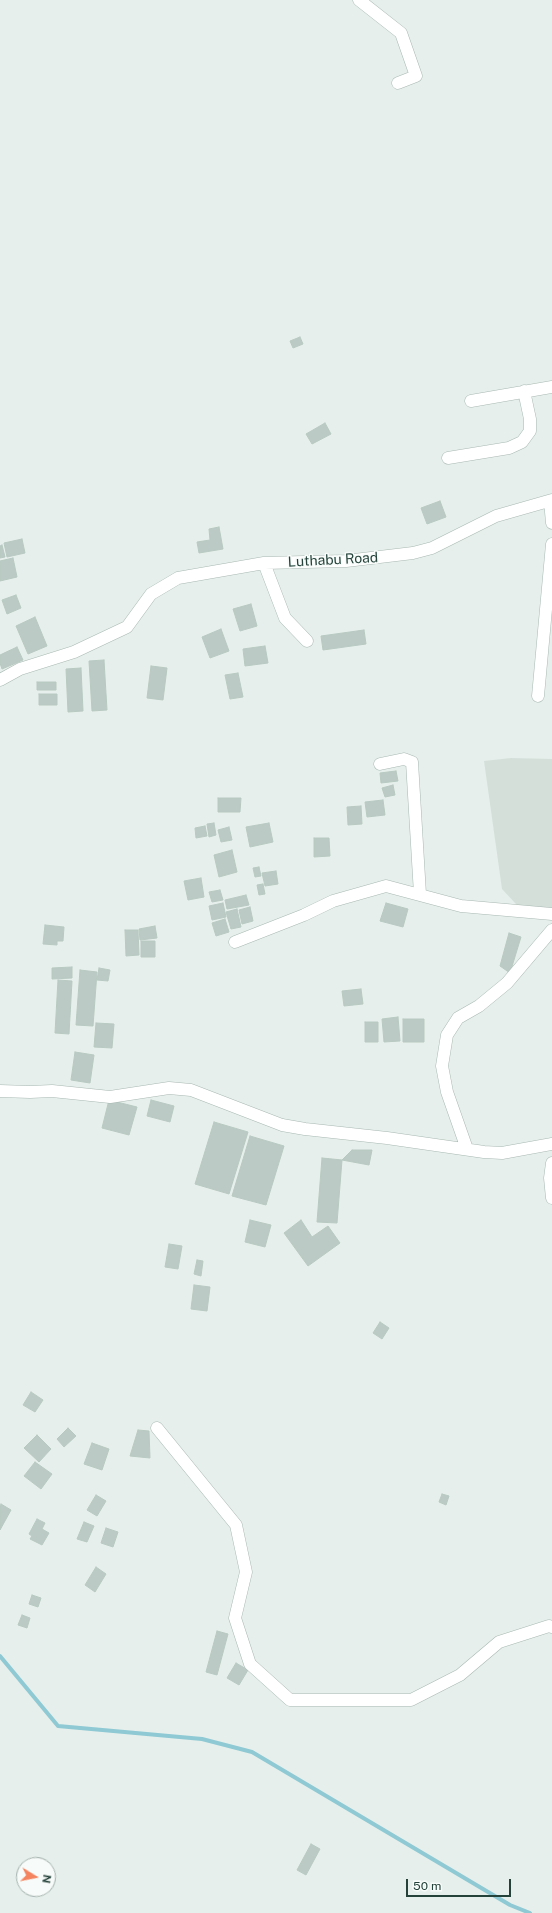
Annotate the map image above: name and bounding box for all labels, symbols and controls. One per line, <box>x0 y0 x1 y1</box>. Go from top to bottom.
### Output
street label: Luthabu Road <box>287 549 379 571</box>
north arrow <box>16 1857 56 1897</box>
scale bar <box>408 1871 513 1897</box>
text: N <box>40 1874 53 1884</box>
text: 50 m <box>413 1879 441 1893</box>

